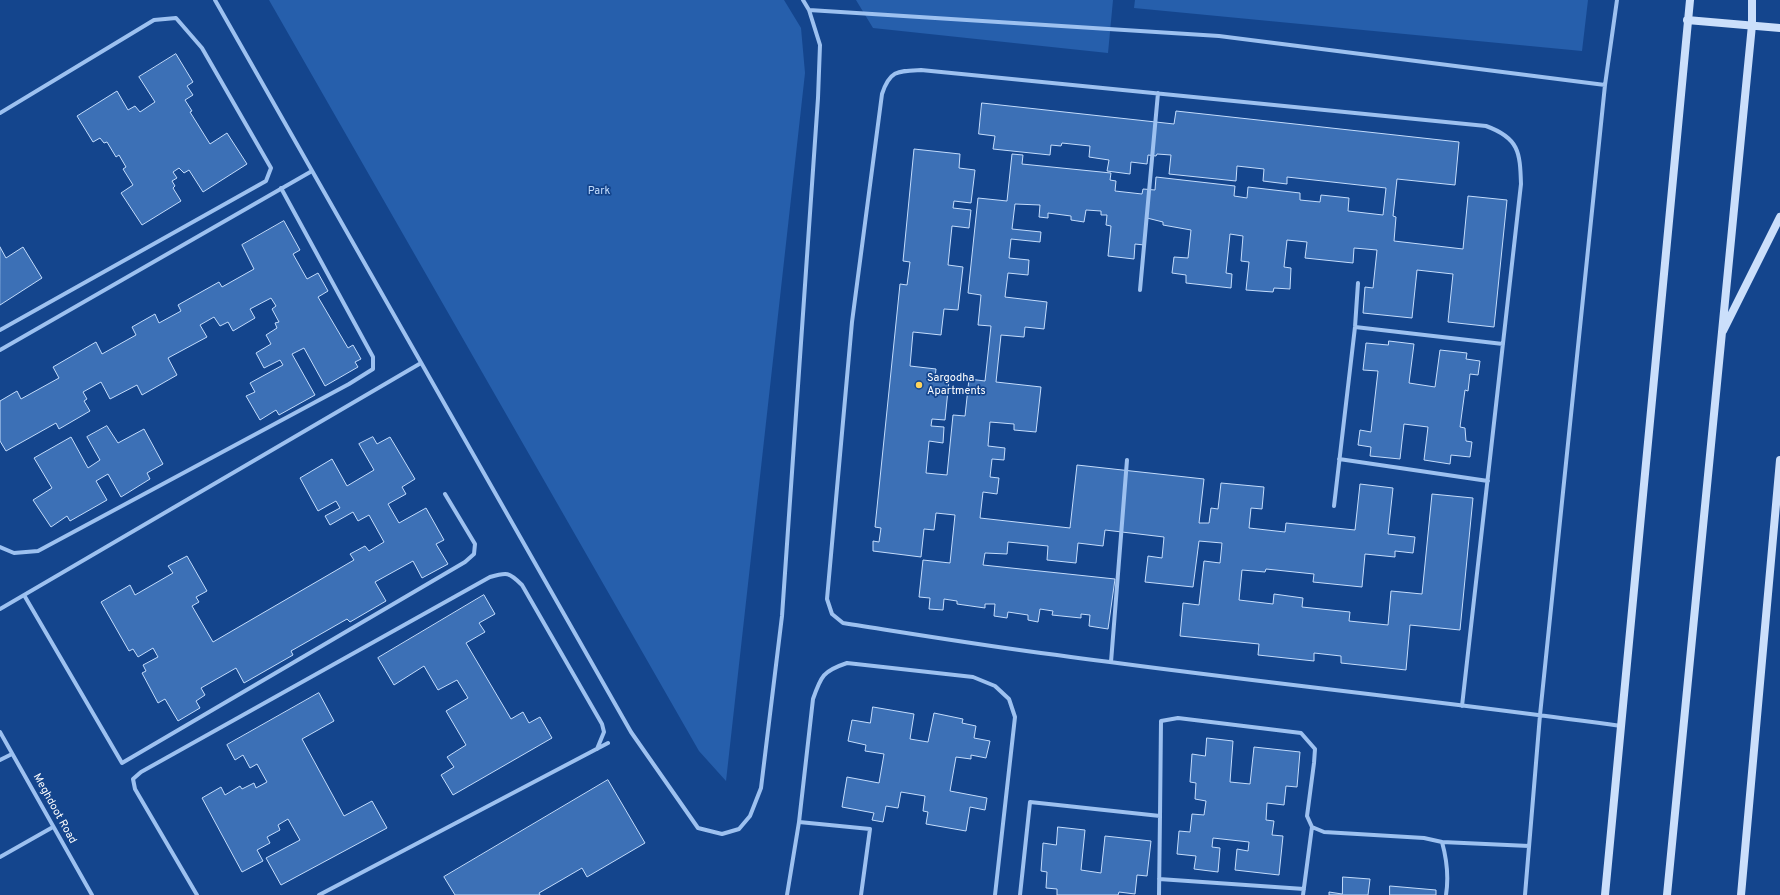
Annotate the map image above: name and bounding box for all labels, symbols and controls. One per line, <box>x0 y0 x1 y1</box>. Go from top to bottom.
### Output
park label: Park <box>588 185 610 199</box>
place label: Sargodha Apartments <box>927 372 986 398</box>
marker: Sargodha Apartments <box>914 380 924 390</box>
street label: Meghdoot Road <box>29 772 79 846</box>

